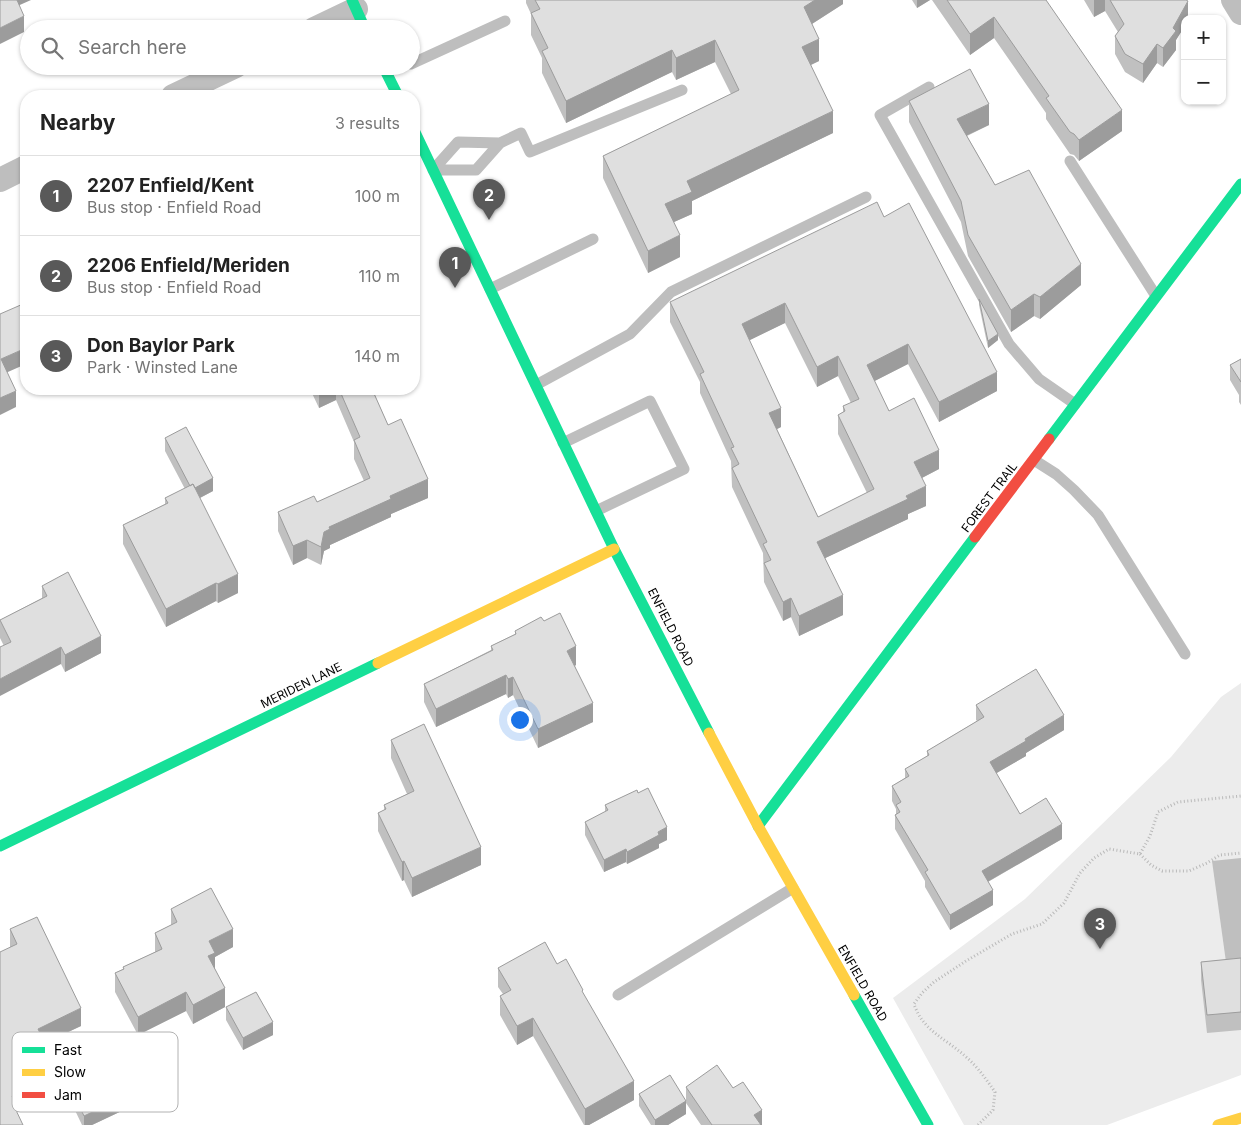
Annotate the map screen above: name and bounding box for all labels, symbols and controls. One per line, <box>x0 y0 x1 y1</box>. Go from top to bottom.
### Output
map controls <box>1181 15 1226 105</box>
button: + <box>1181 15 1226 60</box>
search box <box>20 20 420 75</box>
icon: search <box>38 34 66 62</box>
text: Search here <box>78 36 187 59</box>
button: − <box>1181 60 1226 105</box>
text: Nearby <box>40 110 115 135</box>
text: 3 results <box>335 113 400 133</box>
text: 2207 Enfield/Kent <box>87 174 254 197</box>
pin: 2 <box>473 179 505 220</box>
text: 1 <box>53 186 59 206</box>
text: 100 m <box>355 186 400 206</box>
text: Bus stop · Enfield Road <box>87 197 261 217</box>
pin: 1 <box>439 247 471 288</box>
text: 2206 Enfield/Meriden <box>87 254 290 277</box>
text: 2 <box>51 266 61 286</box>
text: 110 m <box>358 266 400 286</box>
text: Bus stop · Enfield Road <box>87 277 261 297</box>
text: Don Baylor Park <box>87 334 235 357</box>
text: 3 <box>51 346 61 366</box>
text: 140 m <box>355 346 400 366</box>
text: Park · Winsted Lane <box>87 357 238 377</box>
street label: FOREST TRAIL <box>958 459 1020 535</box>
street label: ENFIELD ROAD <box>645 585 697 669</box>
street label: MERIDEN LANE <box>258 659 344 711</box>
your location <box>507 707 533 733</box>
pin: 3 <box>1084 908 1116 949</box>
street label: ENFIELD ROAD <box>835 942 891 1024</box>
legend <box>12 1032 178 1112</box>
text: Fast <box>54 1041 82 1058</box>
text: Slow <box>54 1063 86 1080</box>
text: Jam <box>54 1086 82 1103</box>

